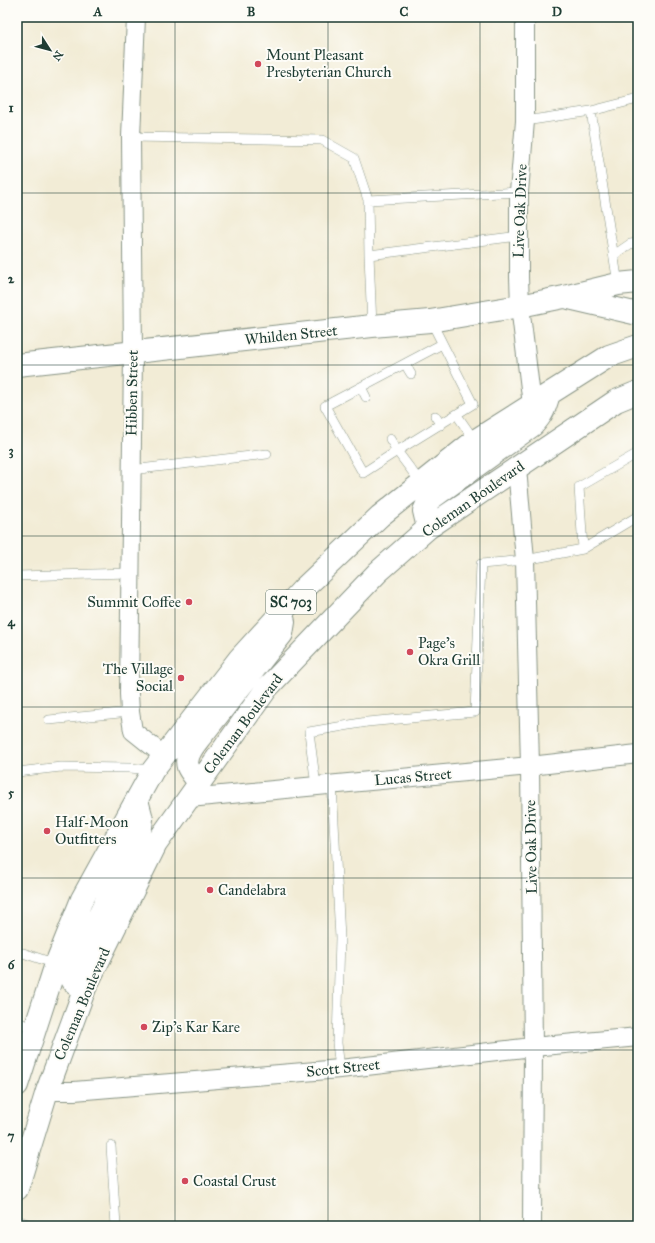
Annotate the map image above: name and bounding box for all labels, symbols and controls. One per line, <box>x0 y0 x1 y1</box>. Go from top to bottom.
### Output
text: A <box>93 4 103 20</box>
text: B <box>247 4 256 20</box>
text: C <box>400 4 409 20</box>
text: D <box>552 4 562 20</box>
north arrow <box>30 30 70 70</box>
place label: Mount Pleasant Presbyterian Church <box>266 46 392 81</box>
text: N <box>49 48 66 64</box>
marker: Mount Pleasant Presbyterian Church <box>253 59 263 69</box>
text: 1 <box>8 100 14 116</box>
street label: Live Oak Drive <box>509 164 531 258</box>
text: 2 <box>8 271 15 287</box>
street label: Whilden Street <box>244 321 339 349</box>
street label: Hibben Street <box>122 349 142 436</box>
text: 3 <box>8 443 14 459</box>
street label: Coleman Boulevard <box>418 457 528 541</box>
road number: SC 703 <box>266 590 316 614</box>
place label: Summit Coffee <box>87 593 181 611</box>
marker: Summit Coffee <box>184 597 194 607</box>
text: 4 <box>7 614 15 630</box>
place label: Page's Okra Grill <box>418 634 481 669</box>
marker: Page's Okra Grill <box>405 647 415 657</box>
place label: The Village Social <box>103 660 174 695</box>
street label: Coleman Boulevard <box>199 670 287 778</box>
marker: The Village Social <box>176 673 186 683</box>
street label: Lucas Street <box>374 765 453 789</box>
text: 5 <box>8 785 15 801</box>
street label: Live Oak Drive <box>521 800 541 894</box>
place label: Half-Moon Outfitters <box>55 813 128 848</box>
marker: Half-Moon Outfitters <box>42 826 52 836</box>
place label: Candelabra <box>218 881 287 899</box>
marker: Candelabra <box>205 885 215 895</box>
street label: Coleman Boulevard <box>50 944 114 1063</box>
text: 6 <box>8 957 16 973</box>
place label: Zip's Kar Kare <box>152 1018 240 1036</box>
marker: Zip's Kar Kare <box>139 1022 149 1032</box>
street label: Scott Street <box>305 1055 381 1081</box>
text: 7 <box>8 1128 15 1144</box>
place label: Coastal Crust <box>193 1172 277 1190</box>
marker: Coastal Crust <box>180 1176 190 1186</box>

